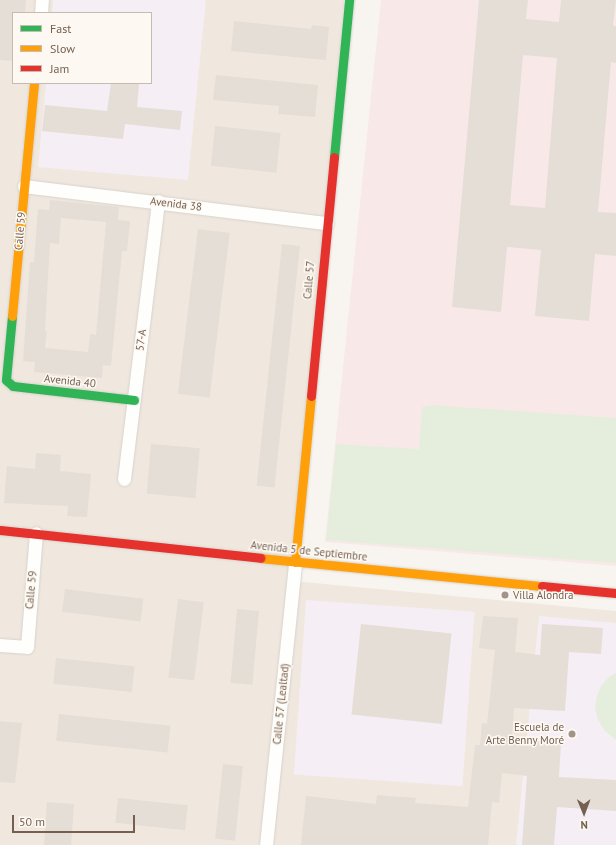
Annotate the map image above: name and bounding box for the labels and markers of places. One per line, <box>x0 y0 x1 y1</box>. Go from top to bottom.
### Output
place label: Villa Alondra <box>513 588 574 602</box>
marker: Villa Alondra <box>500 590 510 600</box>
place label: Escuela de Arte Benny Moré <box>485 721 564 747</box>
marker: Escuela de Arte Benny Moré <box>567 729 577 739</box>

